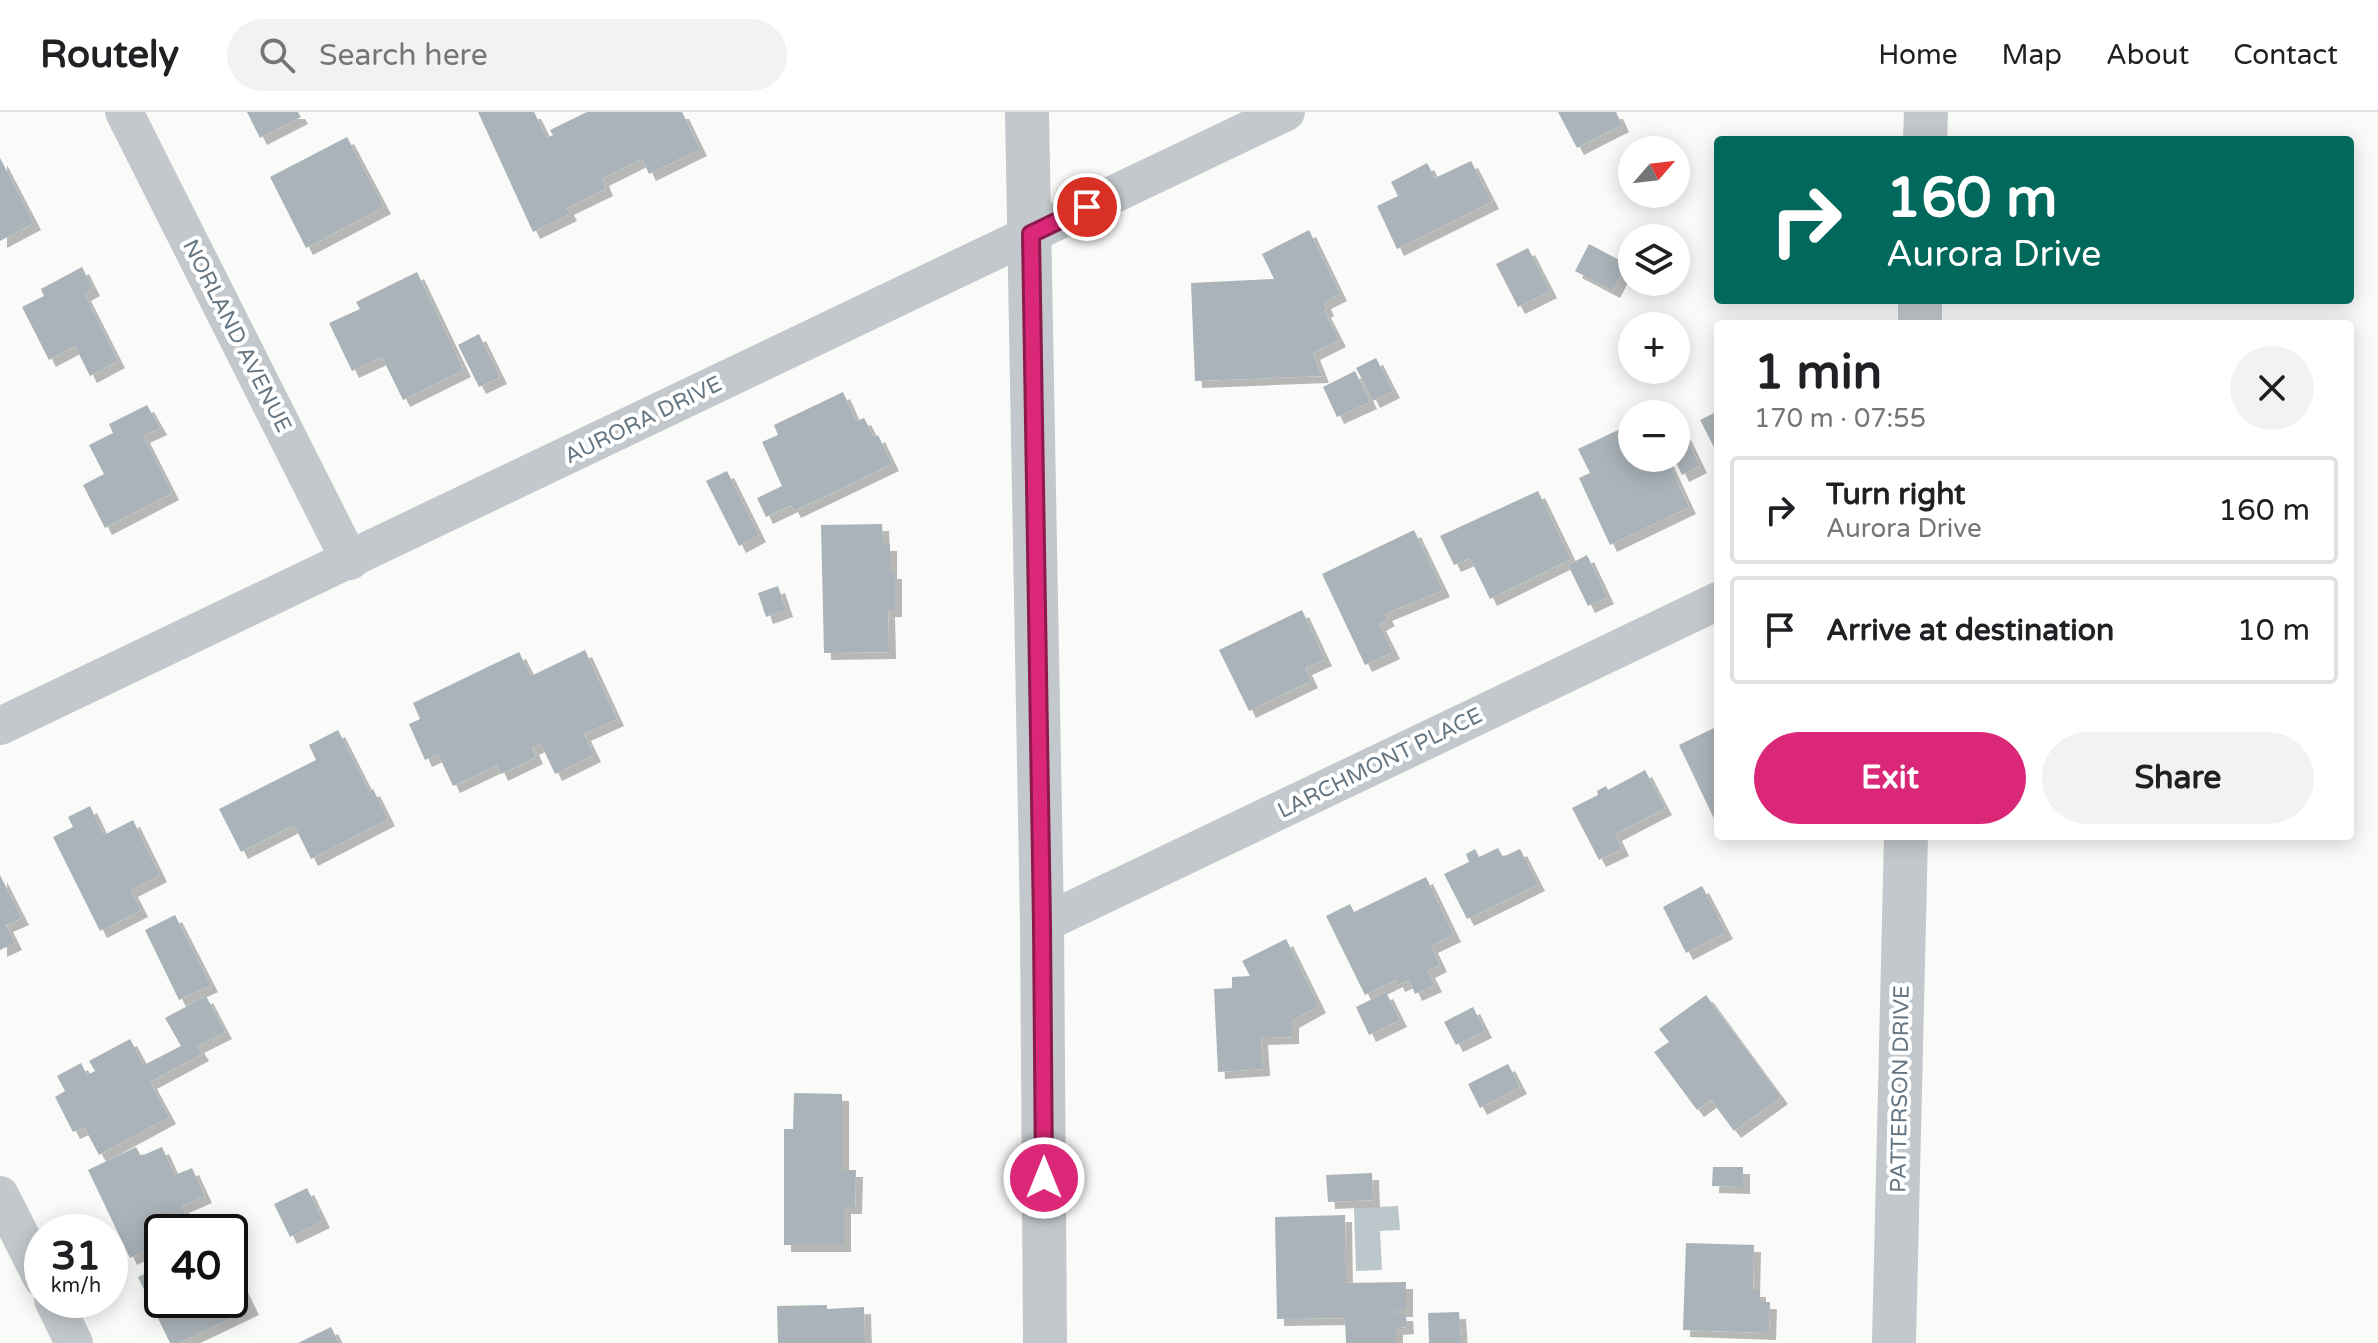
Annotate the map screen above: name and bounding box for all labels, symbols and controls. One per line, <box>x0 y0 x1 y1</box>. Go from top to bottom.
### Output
search box <box>227 19 787 91</box>
text: Routely <box>40 32 179 78</box>
icon: search <box>255 33 299 77</box>
text: Search here <box>319 37 488 74</box>
text: Home <box>1878 38 1958 72</box>
text: Map <box>2002 38 2062 72</box>
text: About <box>2106 38 2189 72</box>
text: Contact <box>2233 38 2338 72</box>
north arrow <box>1618 136 1690 208</box>
map controls <box>1618 136 1690 472</box>
text: 160 m <box>1886 165 2057 232</box>
icon: right <box>1754 168 1858 272</box>
pin <box>1053 173 1121 241</box>
icon: arrive <box>1065 185 1109 229</box>
button: layers <box>1618 224 1690 296</box>
text: Aurora Drive <box>1886 233 2101 276</box>
street label: NORLAND AVENUE <box>177 235 297 437</box>
button: + <box>1618 312 1690 384</box>
text: 1 min <box>1754 344 1882 402</box>
button: close <box>2230 346 2314 430</box>
street label: AURORA DRIVE <box>560 371 726 469</box>
button: − <box>1618 400 1690 472</box>
text: 170 m · 07:55 <box>1754 403 1926 434</box>
text: Turn right <box>1826 476 1966 513</box>
icon: right <box>1758 488 1802 532</box>
text: 160 m <box>2218 492 2310 529</box>
text: Aurora Drive <box>1826 513 1982 544</box>
icon: arrive <box>1758 608 1802 652</box>
text: Arrive at destination <box>1826 612 2114 649</box>
text: 10 m <box>2237 612 2310 649</box>
street label: LARCHMONT PLACE <box>1273 702 1487 824</box>
button: Exit <box>1754 732 2026 824</box>
button: Share <box>2042 732 2314 824</box>
street label: PATTERSON DRIVE <box>1885 985 1915 1193</box>
position arrow <box>1002 1136 1086 1220</box>
speed limit sign: 40 <box>144 1214 248 1318</box>
text: 31 <box>51 1232 101 1280</box>
text: km/h <box>51 1274 101 1298</box>

